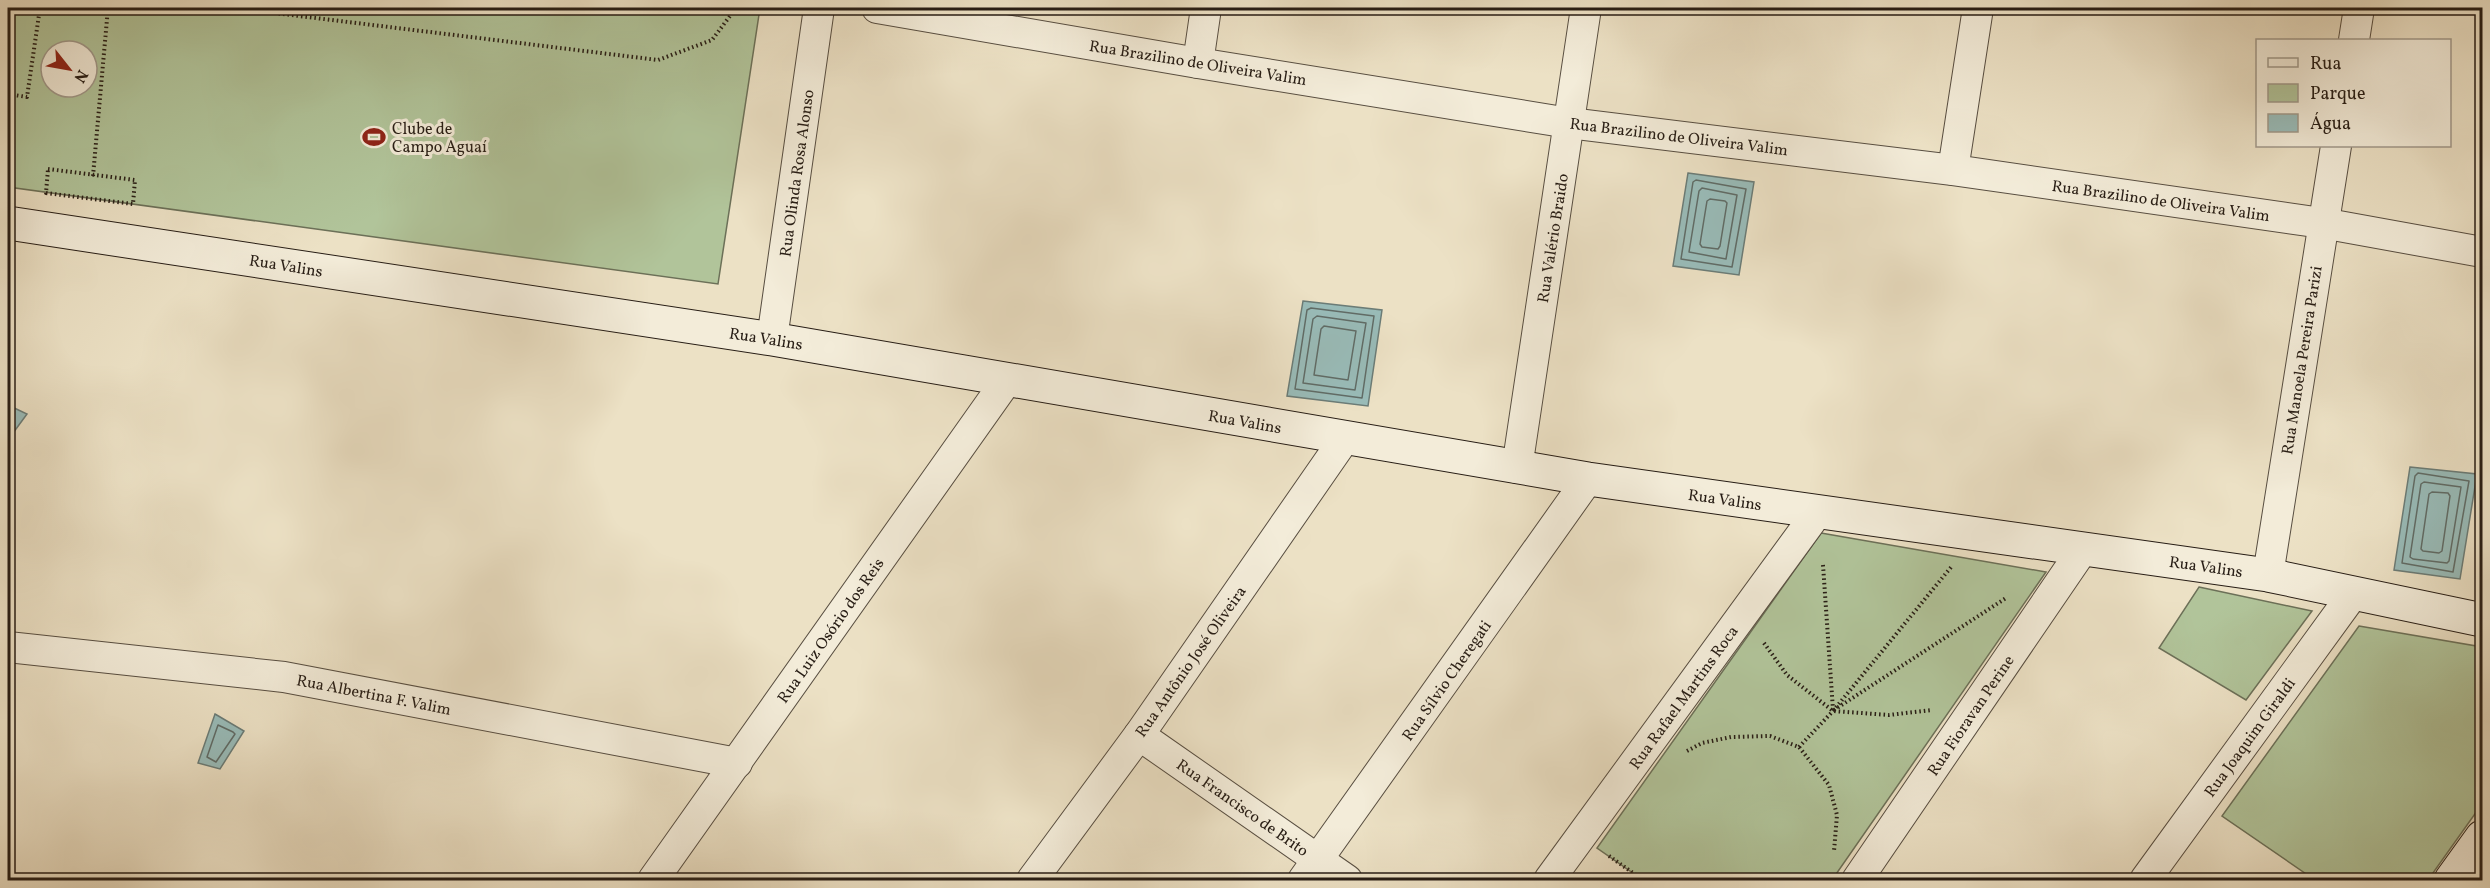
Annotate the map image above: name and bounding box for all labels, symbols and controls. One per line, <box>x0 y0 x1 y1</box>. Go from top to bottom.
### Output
street label: Rua Brazilino de Oliveira Valim <box>1087 36 1308 92</box>
north arrow <box>39 39 99 99</box>
legend <box>2256 39 2451 147</box>
text: Rua <box>2310 52 2341 77</box>
text: N <box>68 65 93 87</box>
text: Parque <box>2310 82 2365 107</box>
street label: Rua Olinda Rosa Alonso <box>775 88 821 258</box>
text: Água <box>2310 112 2351 137</box>
street label: Rua Brazilino de Oliveira Valim <box>1568 114 1789 162</box>
place label: Clube de Campo Aguaí <box>392 119 487 159</box>
sports icon: Clube de Campo Aguaí <box>361 124 387 150</box>
street label: Rua Valério Braido <box>1533 172 1575 305</box>
street label: Rua Brazilino de Oliveira Valim <box>2050 176 2271 228</box>
street label: Rua Valins <box>247 250 324 284</box>
street label: Rua Manoela Pereira Parizi <box>2277 264 2329 456</box>
street label: Rua Valins <box>727 323 804 357</box>
street label: Rua Valins <box>1206 406 1283 440</box>
street label: Rua Valins <box>1686 485 1763 517</box>
street label: Rua Valins <box>2167 552 2244 584</box>
street label: Rua Luiz Osório dos Reis <box>773 554 890 708</box>
street label: Rua Antônio José Oliveira <box>1131 582 1252 742</box>
street label: Rua Sílvio Cheregati <box>1398 616 1498 746</box>
street label: Rua Rafael Martins Roca <box>1625 622 1744 775</box>
street label: Rua Fioravan Perine <box>1923 651 2020 781</box>
street label: Rua Albertina F. Valim <box>294 670 453 722</box>
street label: Rua Joaquim Giraldi <box>2200 674 2302 802</box>
street label: Rua Francisco de Brito <box>1171 755 1312 863</box>

